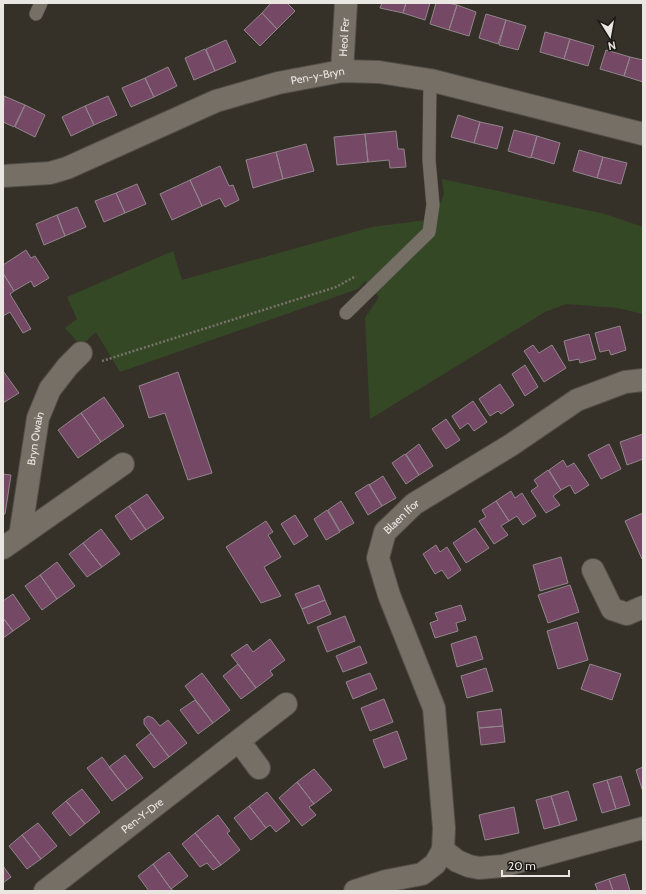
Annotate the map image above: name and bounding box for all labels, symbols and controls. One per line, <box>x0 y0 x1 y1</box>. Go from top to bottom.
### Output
north arrow <box>590 16 630 56</box>
street label: Heol Fer <box>336 17 352 57</box>
text: N <box>607 38 617 53</box>
street label: Pen-y-Bryn <box>289 64 346 87</box>
street label: Bryn Owain <box>24 409 47 466</box>
street label: Blaen Ifor <box>380 495 422 537</box>
street label: Pen-Y-Dre <box>118 795 166 836</box>
scale bar <box>502 852 569 878</box>
text: 20 m <box>508 858 536 873</box>

